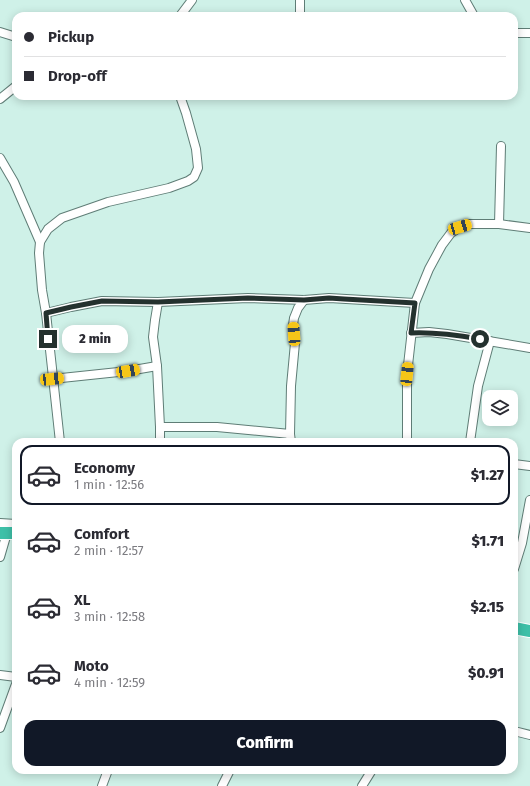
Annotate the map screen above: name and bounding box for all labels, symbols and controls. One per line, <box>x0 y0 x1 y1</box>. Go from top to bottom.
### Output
text: Pickup <box>48 28 94 46</box>
text: Drop-off <box>48 67 107 85</box>
car <box>447 218 473 236</box>
car <box>287 322 301 346</box>
callout: 2 min <box>62 325 128 353</box>
route end <box>39 330 57 348</box>
route start <box>471 330 489 348</box>
text: 2 min <box>79 331 111 346</box>
car <box>400 361 414 387</box>
car <box>115 363 141 379</box>
car <box>39 372 65 386</box>
map controls <box>482 390 518 426</box>
button: layers <box>482 390 518 426</box>
icon: car <box>26 457 62 493</box>
text: Economy <box>74 459 135 477</box>
text: $1.27 <box>471 466 504 484</box>
text: 1 min · 12:56 <box>74 477 144 492</box>
icon: car <box>26 523 62 559</box>
text: Comfort <box>74 525 130 543</box>
text: $1.71 <box>472 532 504 550</box>
text: 2 min · 12:57 <box>74 543 144 558</box>
icon: car <box>26 589 62 625</box>
text: XL <box>74 591 90 609</box>
text: $2.15 <box>471 598 504 616</box>
text: 3 min · 12:58 <box>74 609 145 624</box>
icon: car <box>26 655 62 691</box>
text: Moto <box>74 657 109 675</box>
text: $0.91 <box>468 664 504 682</box>
text: 4 min · 12:59 <box>74 675 145 690</box>
button: Confirm <box>24 720 506 766</box>

